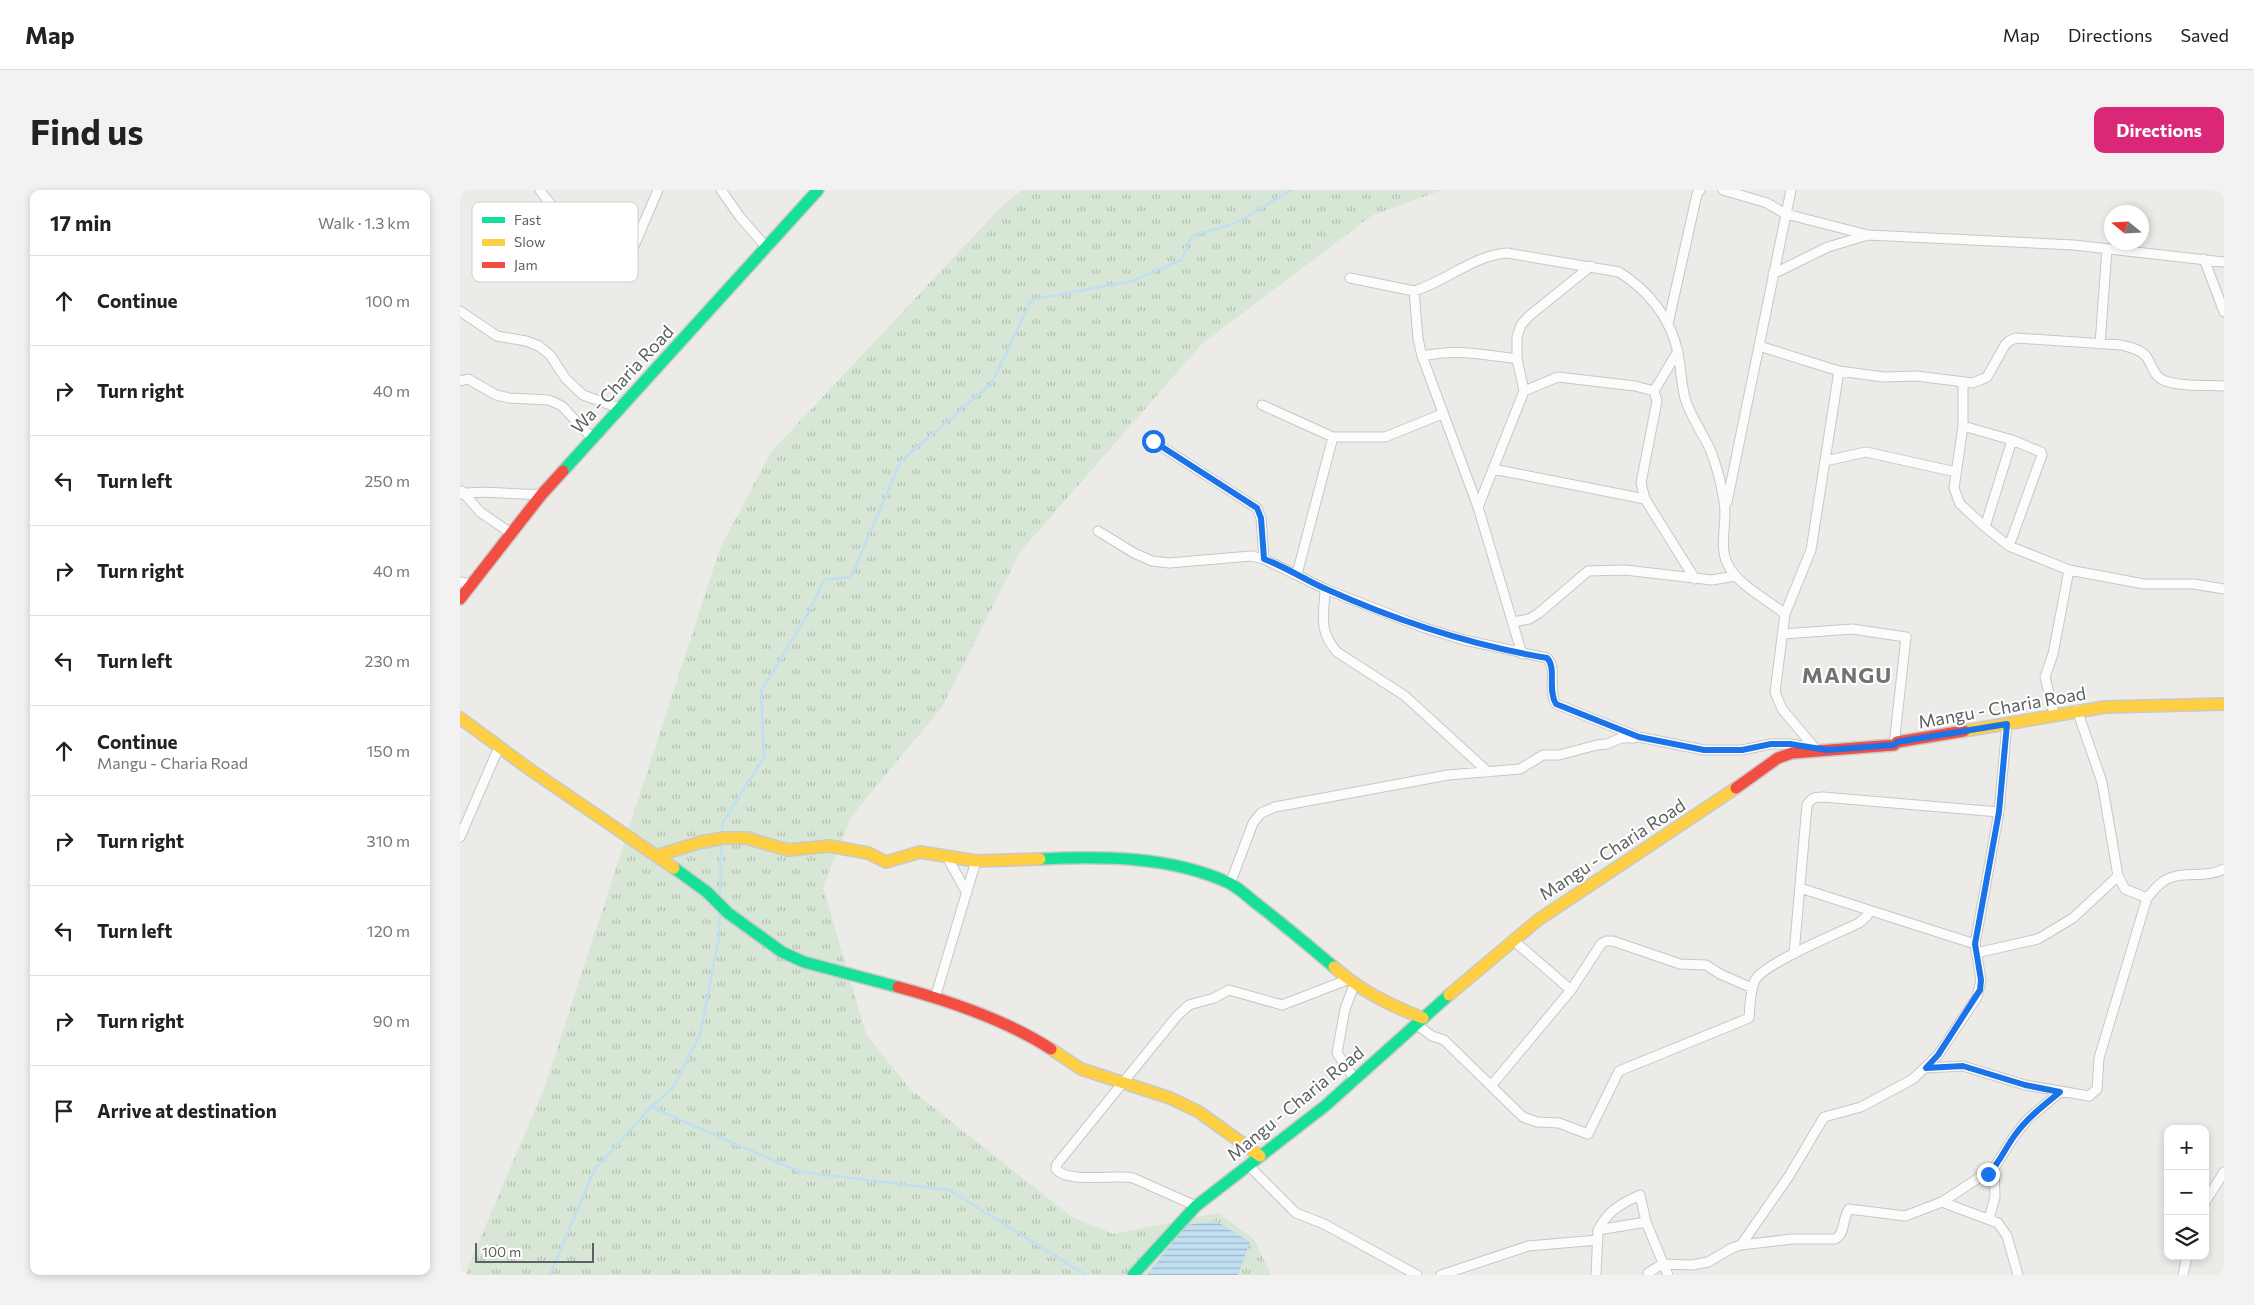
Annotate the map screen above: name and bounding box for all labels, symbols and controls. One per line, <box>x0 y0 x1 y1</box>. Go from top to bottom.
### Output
text: Map <box>25 20 75 49</box>
text: Map <box>2003 24 2040 46</box>
text: Directions <box>2068 24 2152 46</box>
text: Saved <box>2180 24 2229 46</box>
button: Directions <box>2094 107 2224 153</box>
text: Find us <box>30 109 144 152</box>
legend <box>472 202 638 282</box>
north arrow <box>2104 205 2149 250</box>
text: 17 min <box>50 210 111 235</box>
text: Fast <box>514 211 541 228</box>
text: Walk · 1.3 km <box>318 213 410 232</box>
text: Slow <box>514 233 545 250</box>
text: Jam <box>514 256 538 273</box>
icon: ahead <box>50 287 78 315</box>
text: Continue <box>97 289 177 312</box>
text: 100 m <box>365 291 410 310</box>
street label: Wa - Charia Road <box>566 320 678 438</box>
icon: right <box>50 377 78 405</box>
text: Turn right <box>97 379 184 402</box>
text: 40 m <box>373 381 410 400</box>
route start <box>1142 430 1165 453</box>
icon: left <box>50 467 78 495</box>
text: Turn left <box>97 469 172 492</box>
text: 250 m <box>364 471 410 490</box>
icon: right <box>50 557 78 585</box>
text: Turn right <box>97 559 184 582</box>
text: 40 m <box>373 561 410 580</box>
icon: left <box>50 647 78 675</box>
text: Turn left <box>97 649 172 672</box>
text: 230 m <box>365 651 410 670</box>
district label: MANGU <box>1802 661 1892 688</box>
street label: Mangu - Charia Road <box>1916 681 2088 733</box>
text: Continue <box>97 730 177 753</box>
icon: ahead <box>50 737 78 765</box>
text: 150 m <box>367 741 410 760</box>
text: Mangu - Charia Road <box>97 753 248 772</box>
street label: Mangu - Charia Road <box>1535 794 1689 904</box>
icon: right <box>50 827 78 855</box>
text: Turn right <box>97 829 184 852</box>
text: 310 m <box>367 831 410 850</box>
icon: left <box>50 917 78 945</box>
text: Turn left <box>97 919 172 942</box>
text: 120 m <box>367 921 410 940</box>
icon: right <box>50 1007 78 1035</box>
text: Turn right <box>97 1009 184 1032</box>
text: 90 m <box>373 1011 410 1030</box>
street label: Mangu - Charia Road <box>1222 1041 1368 1165</box>
icon: arrive <box>50 1097 78 1125</box>
text: Arrive at destination <box>97 1099 277 1122</box>
map controls <box>2164 1125 2209 1260</box>
button: + <box>2164 1125 2209 1170</box>
route end <box>1977 1163 2000 1186</box>
button: − <box>2164 1170 2209 1215</box>
button: layers <box>2164 1215 2209 1260</box>
scale bar <box>475 1240 594 1263</box>
text: 100 m <box>482 1243 521 1260</box>

